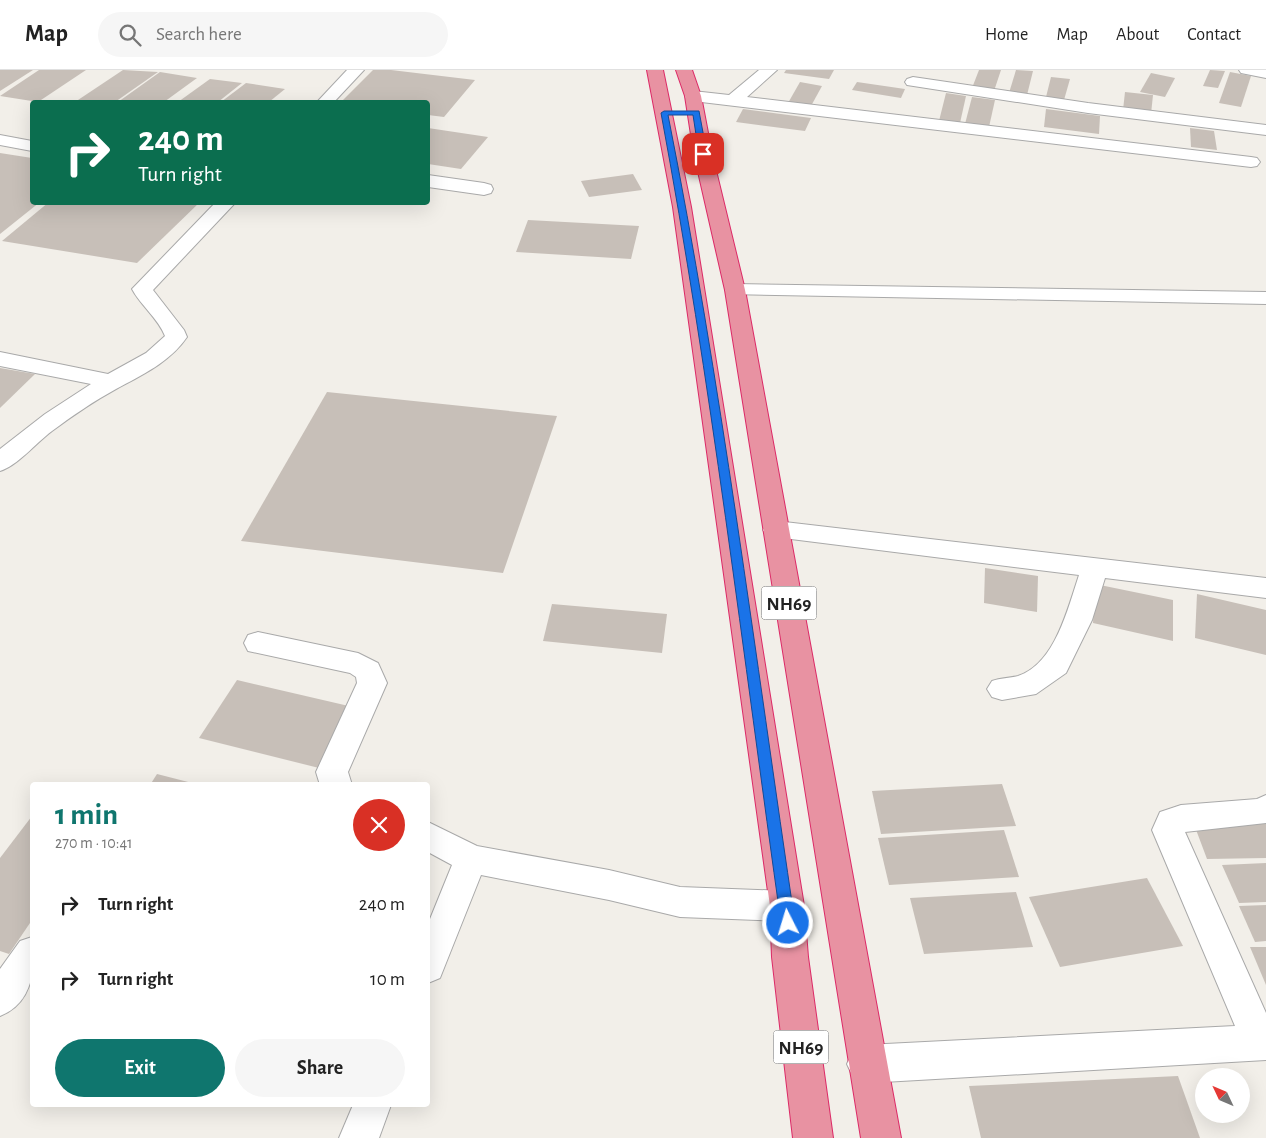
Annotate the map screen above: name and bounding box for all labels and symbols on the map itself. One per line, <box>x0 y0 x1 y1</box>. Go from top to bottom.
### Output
pin <box>682 133 724 175</box>
road number: NH69 <box>762 586 816 620</box>
position arrow <box>761 896 813 948</box>
road number: NH69 <box>774 1030 828 1064</box>
north arrow <box>1195 1068 1250 1122</box>

